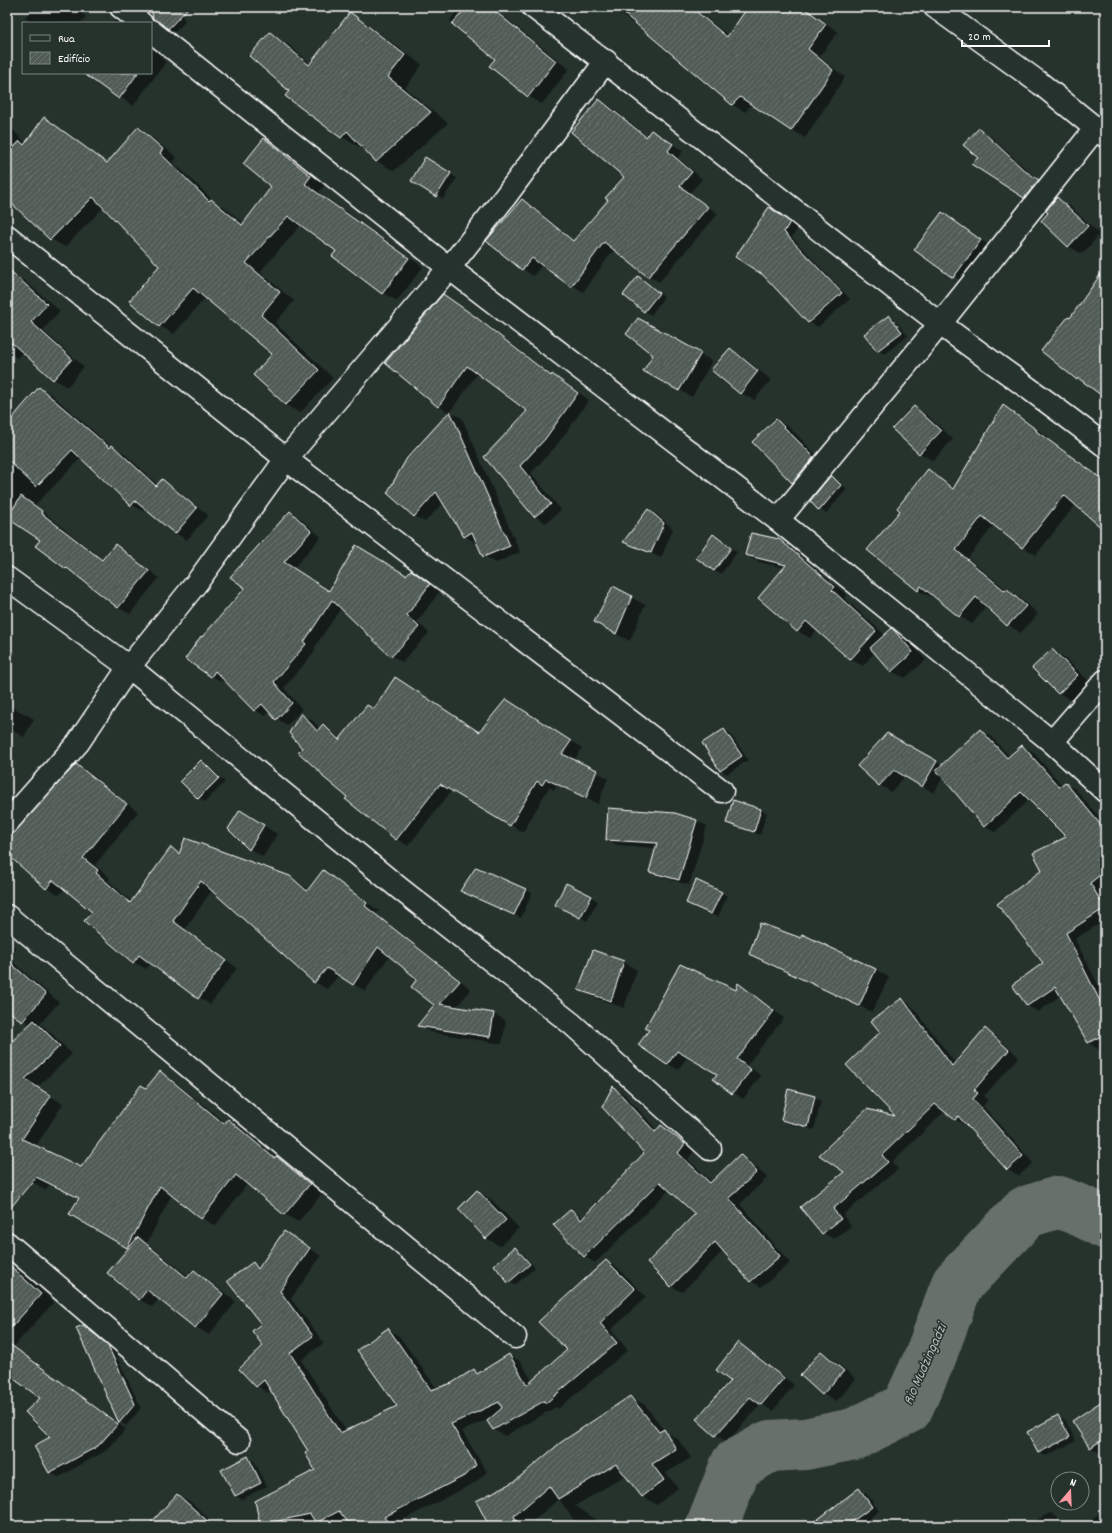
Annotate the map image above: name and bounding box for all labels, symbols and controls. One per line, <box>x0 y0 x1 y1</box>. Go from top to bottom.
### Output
legend <box>22 22 152 74</box>
scale bar <box>962 22 1049 48</box>
text: 20 m <box>968 29 991 46</box>
text: Rua <box>58 31 75 48</box>
text: Edifício <box>58 51 90 68</box>
water label: Rio Mudzingadzi <box>898 1319 954 1409</box>
north arrow <box>1050 1471 1090 1511</box>
text: N <box>1067 1475 1078 1492</box>

